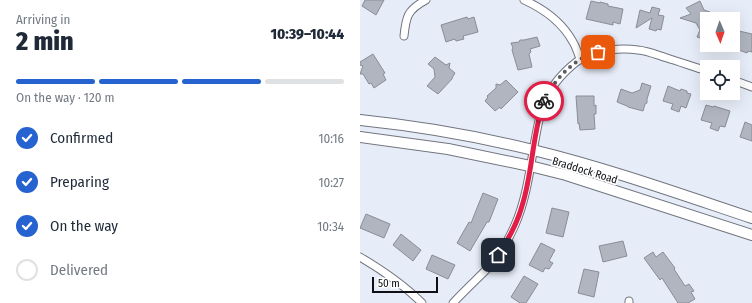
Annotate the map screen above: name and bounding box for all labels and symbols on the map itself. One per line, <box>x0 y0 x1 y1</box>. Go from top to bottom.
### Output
north arrow <box>700 12 740 52</box>
pin <box>581 35 615 69</box>
courier <box>524 81 564 121</box>
street label: Braddock Road <box>551 154 619 187</box>
pin <box>481 238 515 272</box>
scale bar <box>372 275 438 294</box>

